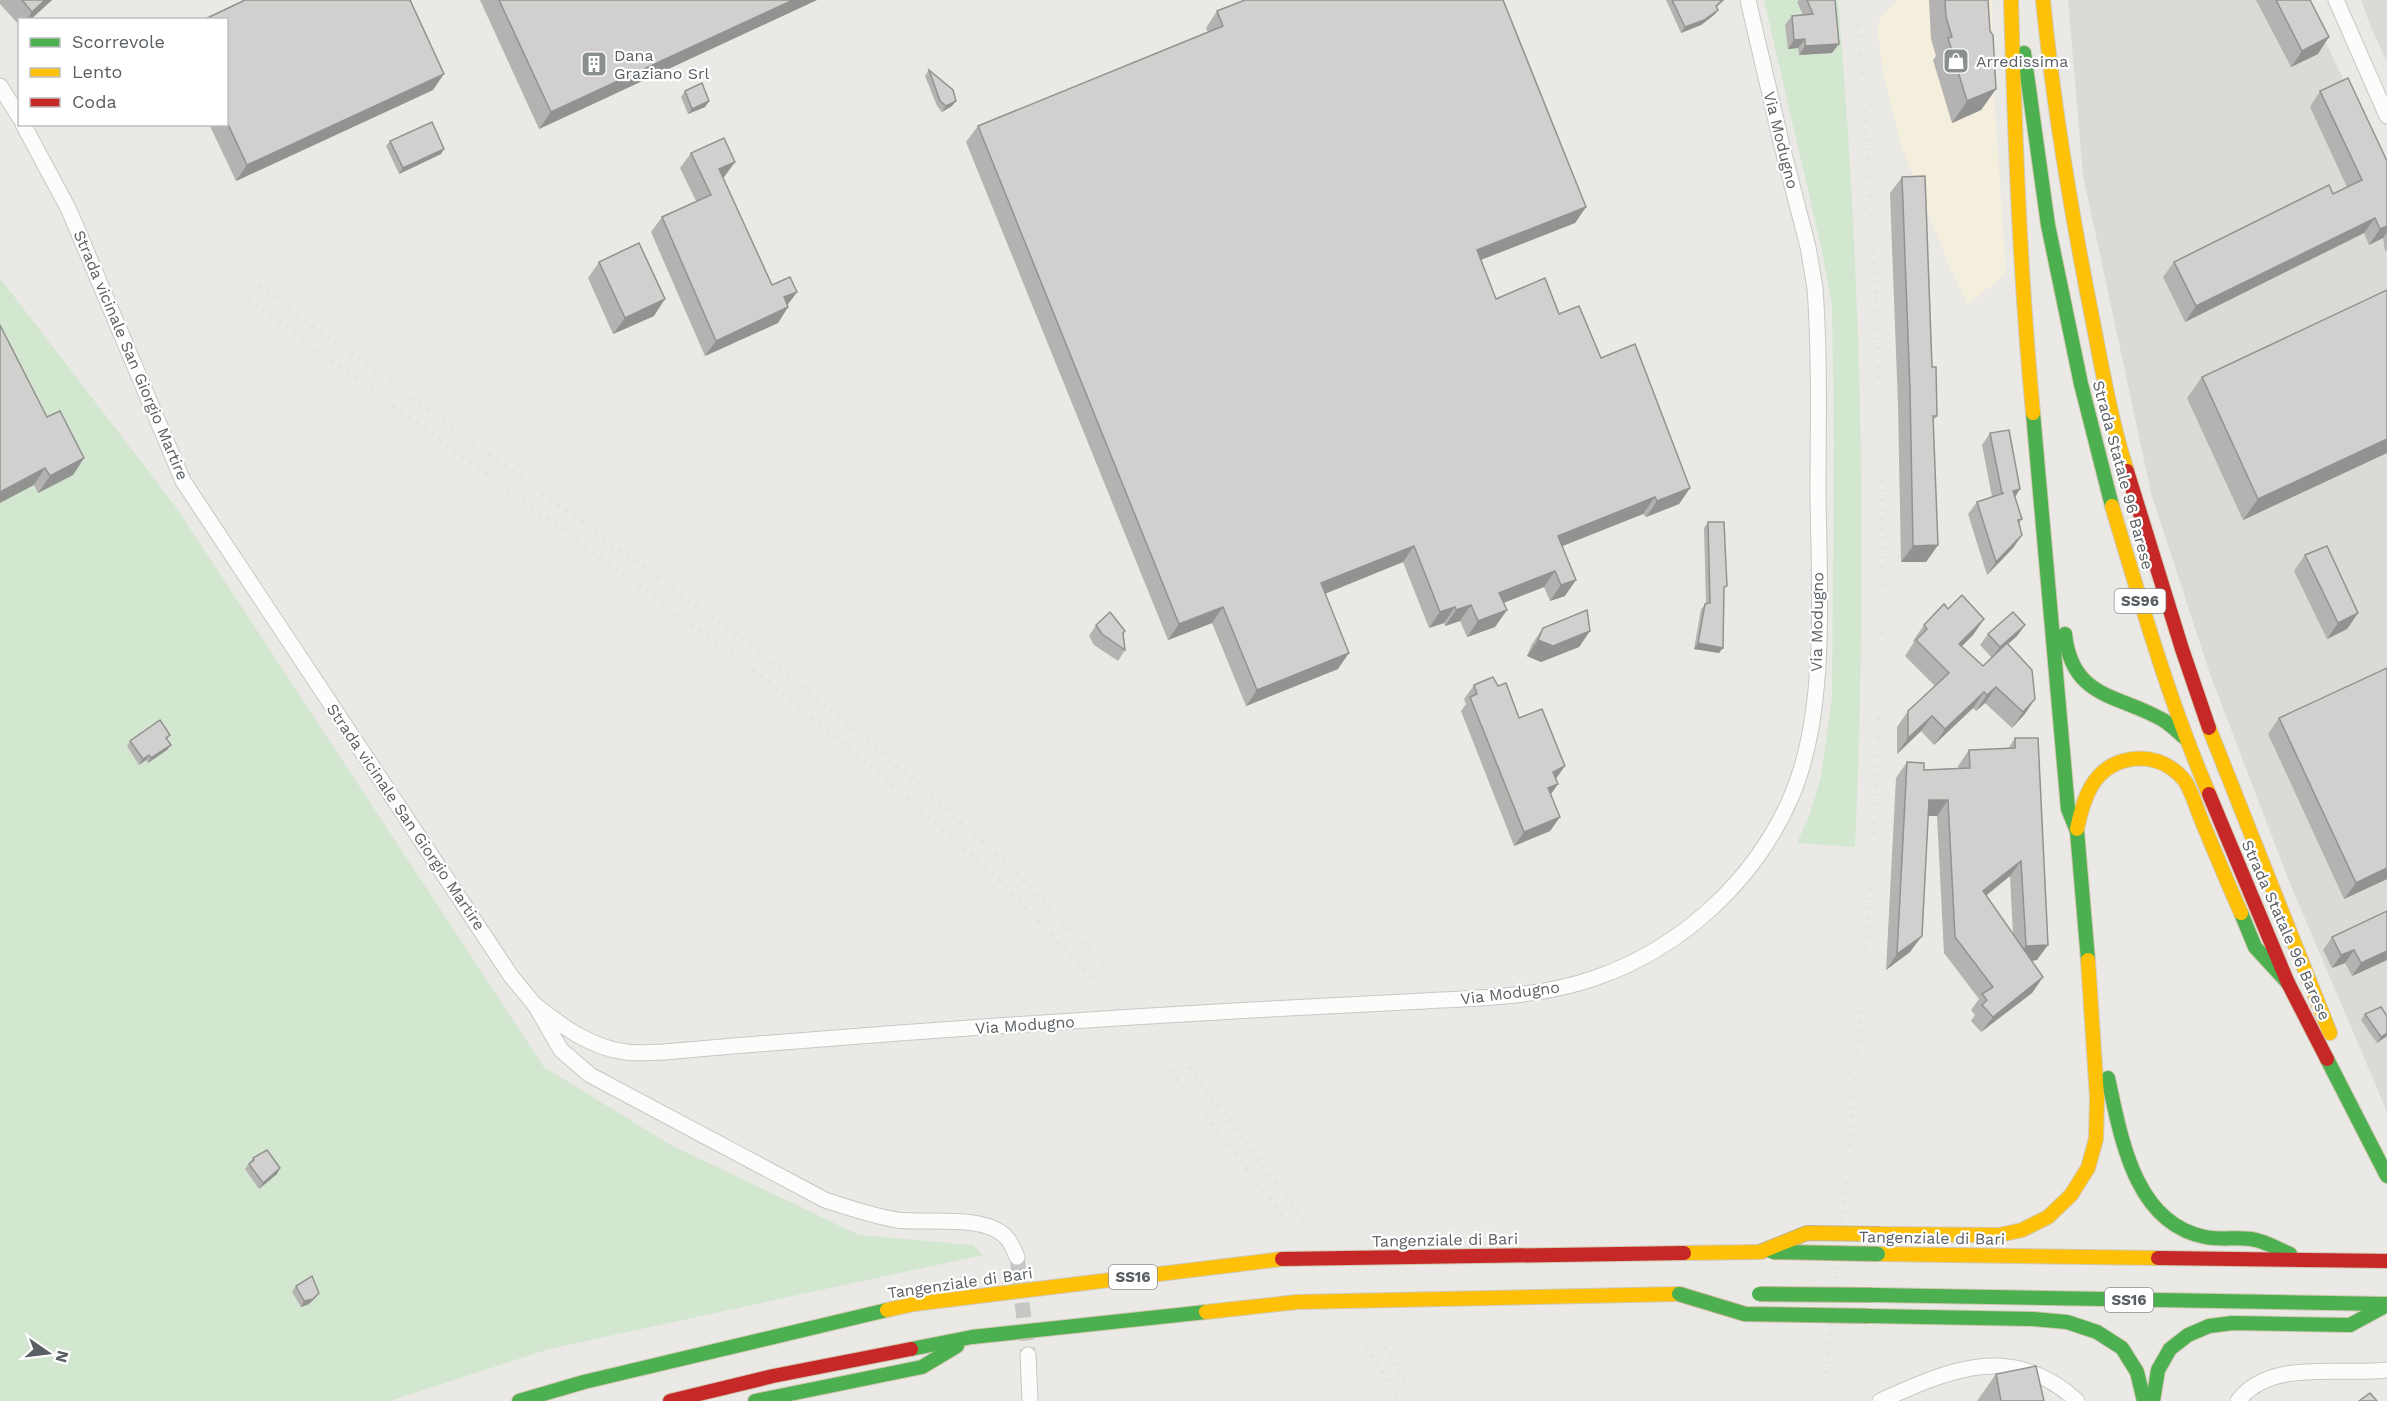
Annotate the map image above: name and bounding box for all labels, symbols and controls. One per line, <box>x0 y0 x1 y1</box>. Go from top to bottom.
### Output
legend <box>18 18 228 126</box>
text: Scorrevole <box>72 31 165 52</box>
place label: Dana Graziano Srl <box>614 46 709 83</box>
shop icon: Arredissima <box>1941 46 1971 76</box>
building icon: Dana Graziano Srl <box>579 49 609 79</box>
place label: Arredissima <box>1976 52 2068 71</box>
text: Lento <box>72 61 122 82</box>
street label: Via Modugno <box>1760 89 1802 191</box>
text: Coda <box>72 91 117 112</box>
street label: Strada vicinale San Giorgio Martire <box>70 227 192 483</box>
street label: Strada Statale 96 Barese <box>2089 378 2157 572</box>
street label: Via Modugno <box>1807 572 1827 672</box>
road number: SS96 <box>2114 589 2166 613</box>
street label: Strada vicinale San Giorgio Martire <box>323 700 489 934</box>
street label: Strada Statale 96 Barese <box>2238 837 2334 1023</box>
street label: Via Modugno <box>1459 977 1561 1009</box>
street label: Via Modugno <box>975 1012 1075 1038</box>
street label: Tangenziale di Bari <box>1859 1227 2005 1249</box>
street label: Tangenziale di Bari <box>1372 1229 1518 1251</box>
street label: Tangenziale di Bari <box>886 1263 1034 1303</box>
road number: SS16 <box>1109 1265 1157 1289</box>
road number: SS16 <box>2105 1288 2153 1312</box>
north arrow <box>18 1323 78 1383</box>
text: N <box>51 1348 73 1365</box>

